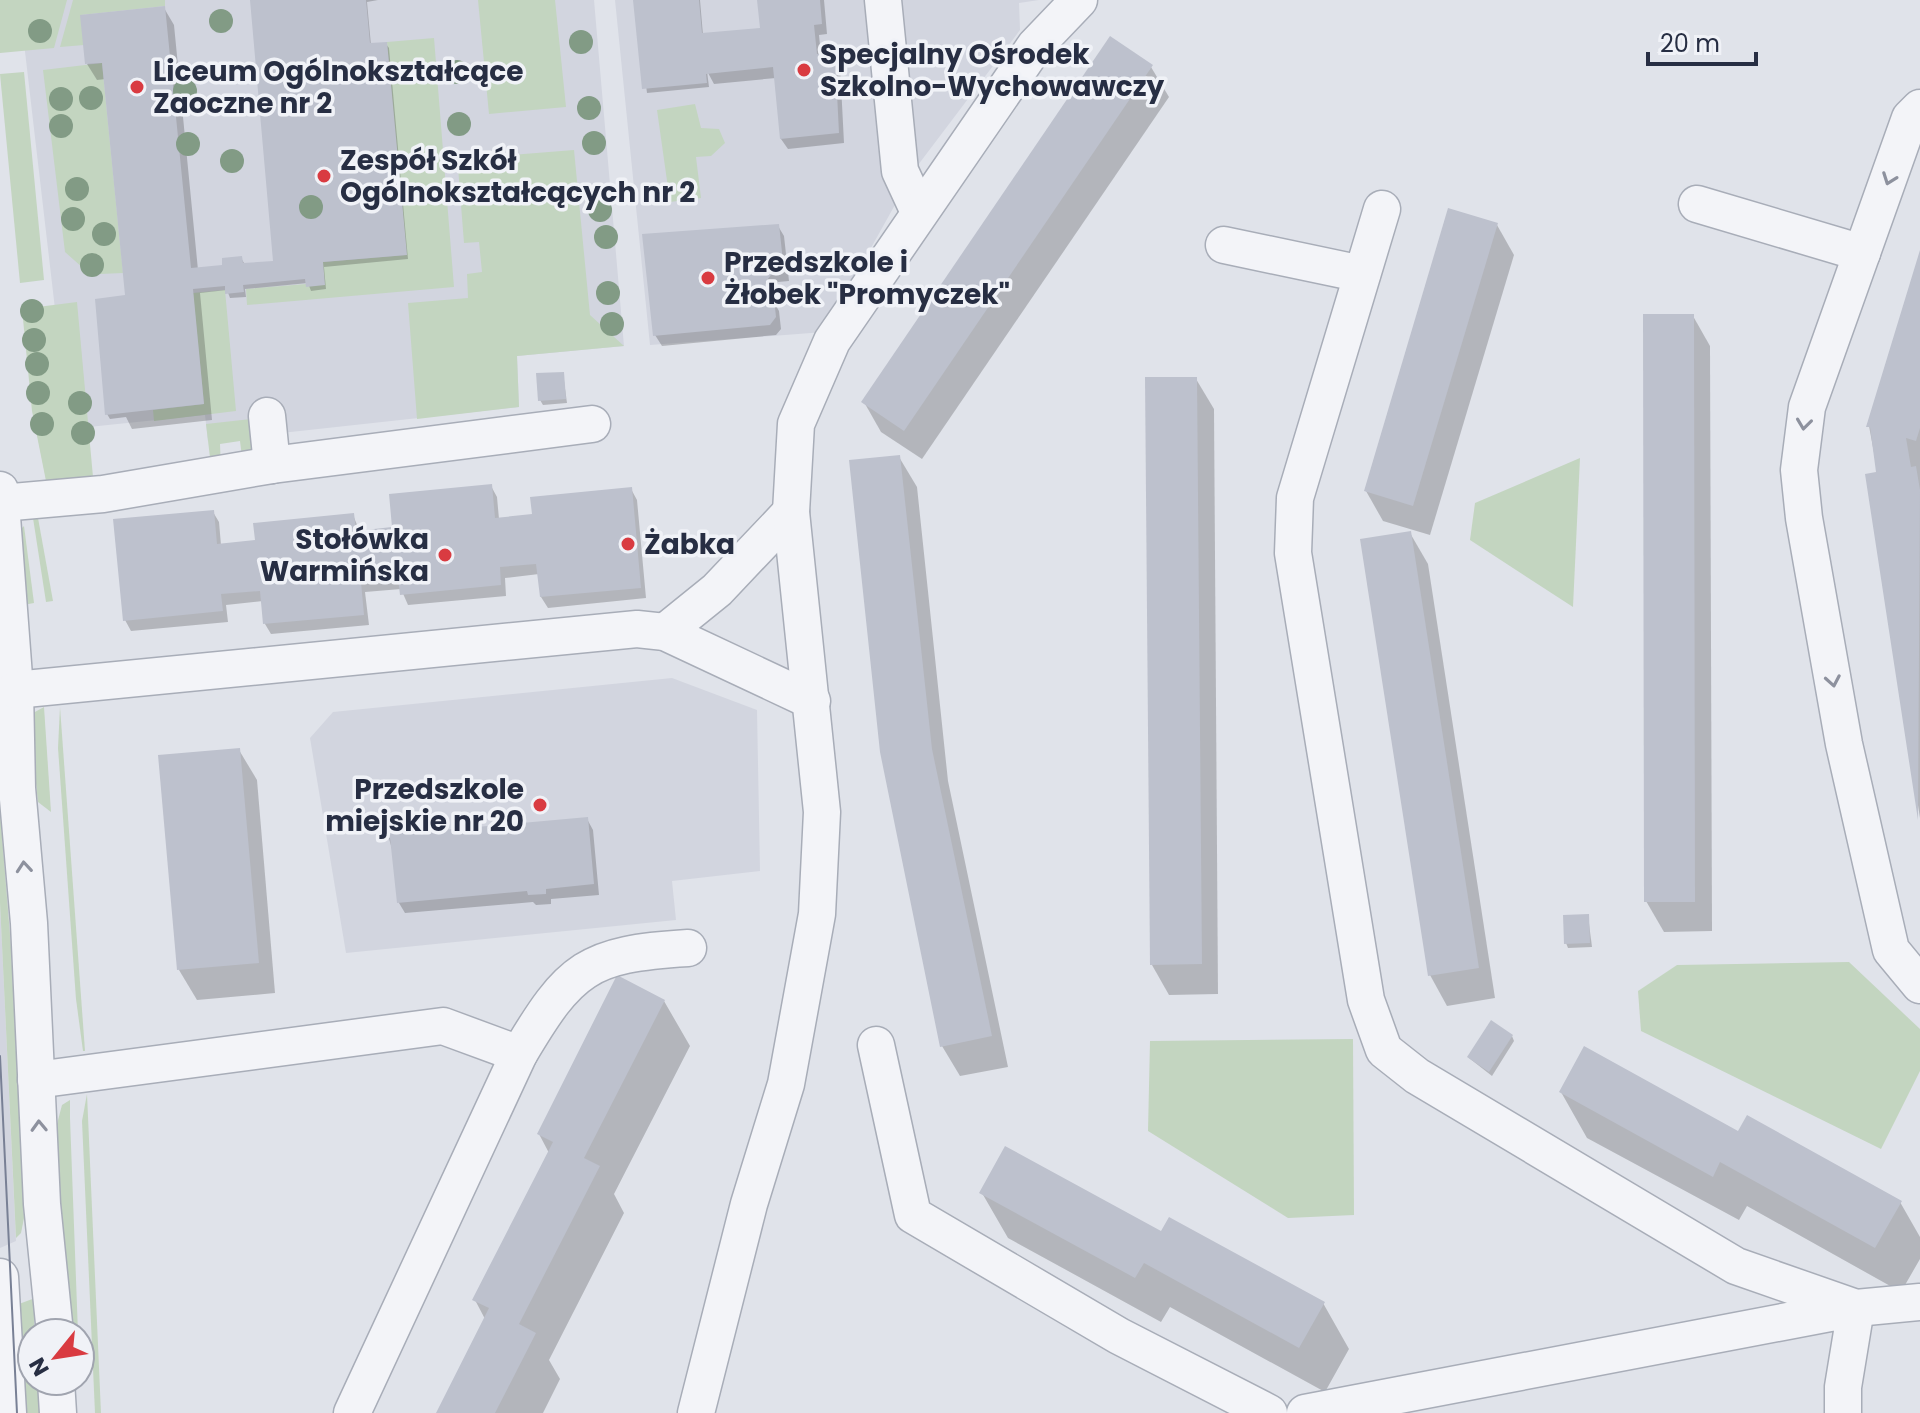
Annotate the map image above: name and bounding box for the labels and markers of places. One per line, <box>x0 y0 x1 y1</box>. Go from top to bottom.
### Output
place label: Specjalny Ośrodek Szkolno-Wychowawczy <box>820 35 1165 106</box>
place label: Liceum Ogólnokształcące Zaoczne nr 2 <box>153 52 523 123</box>
marker: Specjalny Ośrodek Szkolno-Wychowawczy <box>795 61 813 79</box>
marker: Liceum Ogólnokształcące Zaoczne nr 2 <box>128 78 146 96</box>
place label: Zespół Szkół Ogólnokształcących nr 2 <box>340 141 695 212</box>
marker: Zespół Szkół Ogólnokształcących nr 2 <box>315 167 333 185</box>
place label: Przedszkole i Żłobek "Promyczek" <box>724 243 1010 314</box>
marker: Przedszkole i Żłobek "Promyczek" <box>699 269 717 287</box>
place label: Stołówka Warmińska <box>260 520 429 591</box>
place label: Żabka <box>644 525 735 564</box>
marker: Żabka <box>619 535 637 553</box>
marker: Stołówka Warmińska <box>436 546 454 564</box>
place label: Przedszkole miejskie nr 20 <box>325 770 524 841</box>
marker: Przedszkole miejskie nr 20 <box>531 796 549 814</box>

